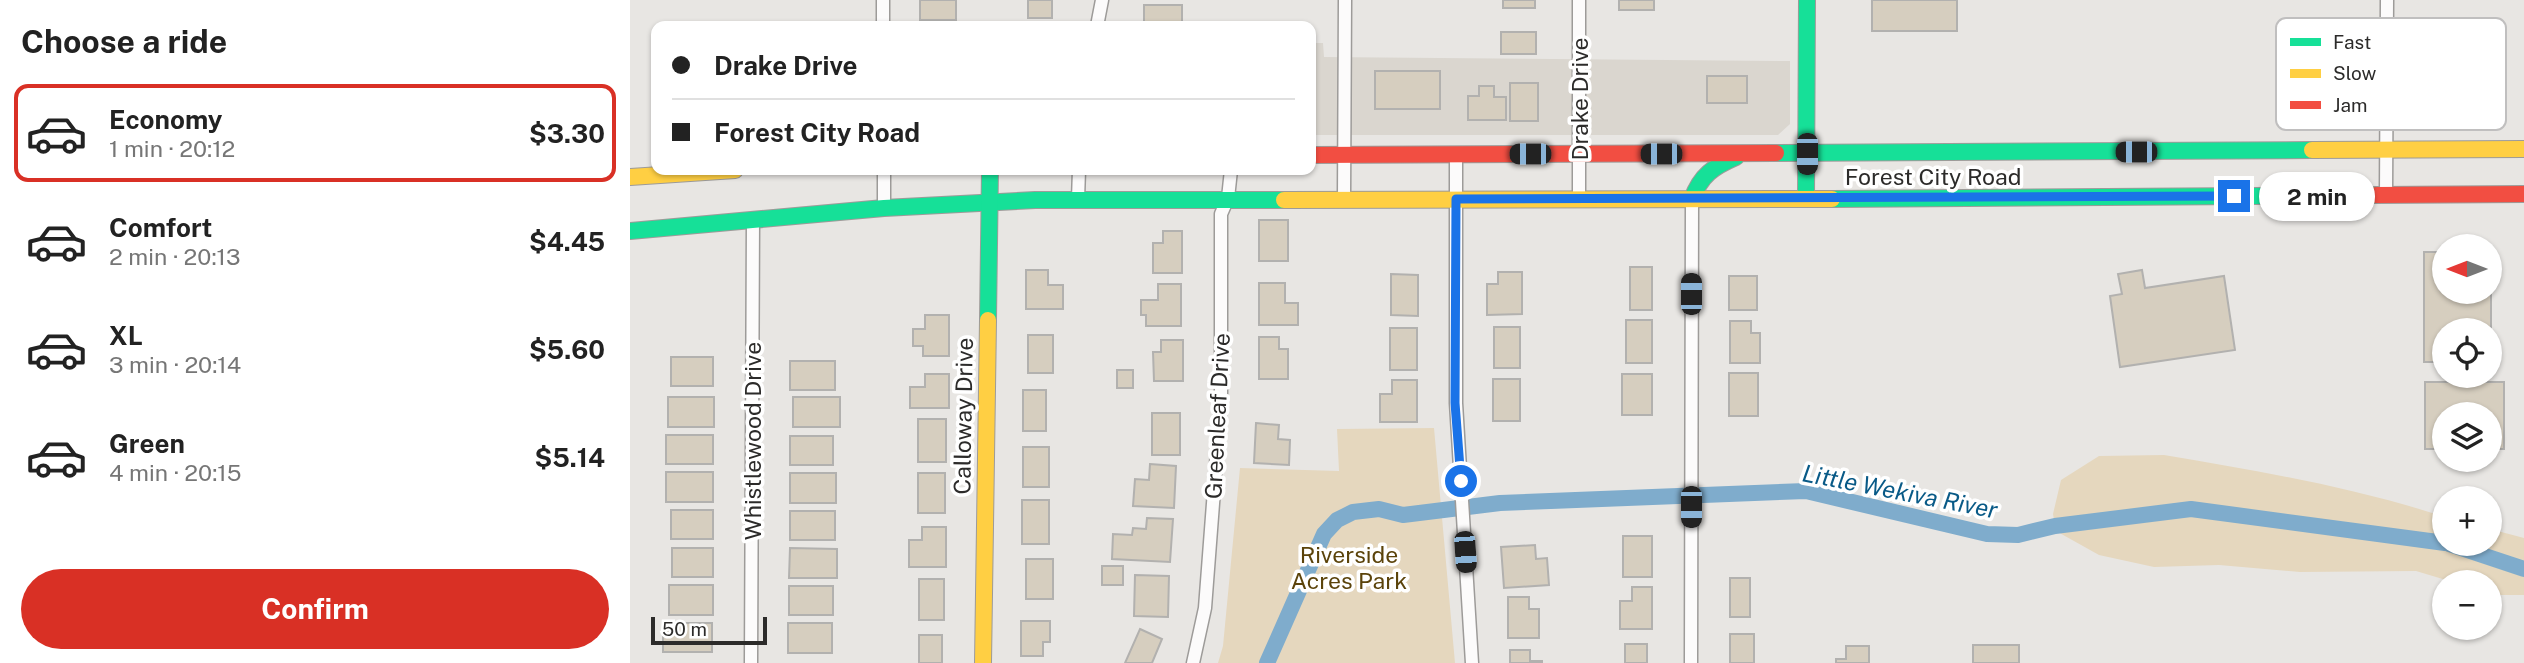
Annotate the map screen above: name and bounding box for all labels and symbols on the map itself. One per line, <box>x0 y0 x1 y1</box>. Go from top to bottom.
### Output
legend <box>2276 18 2506 130</box>
text: Fast <box>2333 31 2371 53</box>
street label: Drake Drive <box>1566 37 1593 161</box>
text: Slow <box>2333 62 2377 84</box>
text: Jam <box>2333 94 2367 116</box>
car <box>1797 133 1818 175</box>
car <box>2116 142 2158 163</box>
car <box>1510 144 1552 165</box>
car <box>1641 144 1683 165</box>
street label: Forest City Road <box>1845 163 2021 190</box>
callout: 2 min <box>2258 172 2374 220</box>
route end <box>2218 180 2250 212</box>
north arrow <box>2432 234 2502 304</box>
car <box>1681 273 1702 315</box>
street label: Greenleaf Drive <box>1199 332 1235 500</box>
street label: Calloway Drive <box>948 337 978 495</box>
street label: Whistlewood Drive <box>739 342 766 540</box>
water label: Little Wekiva River <box>1800 458 2001 524</box>
route start <box>1445 465 1477 497</box>
car <box>1681 486 1702 528</box>
car <box>1454 530 1477 574</box>
park label: Riverside Acres Park <box>1291 541 1407 594</box>
scale bar <box>651 614 766 646</box>

